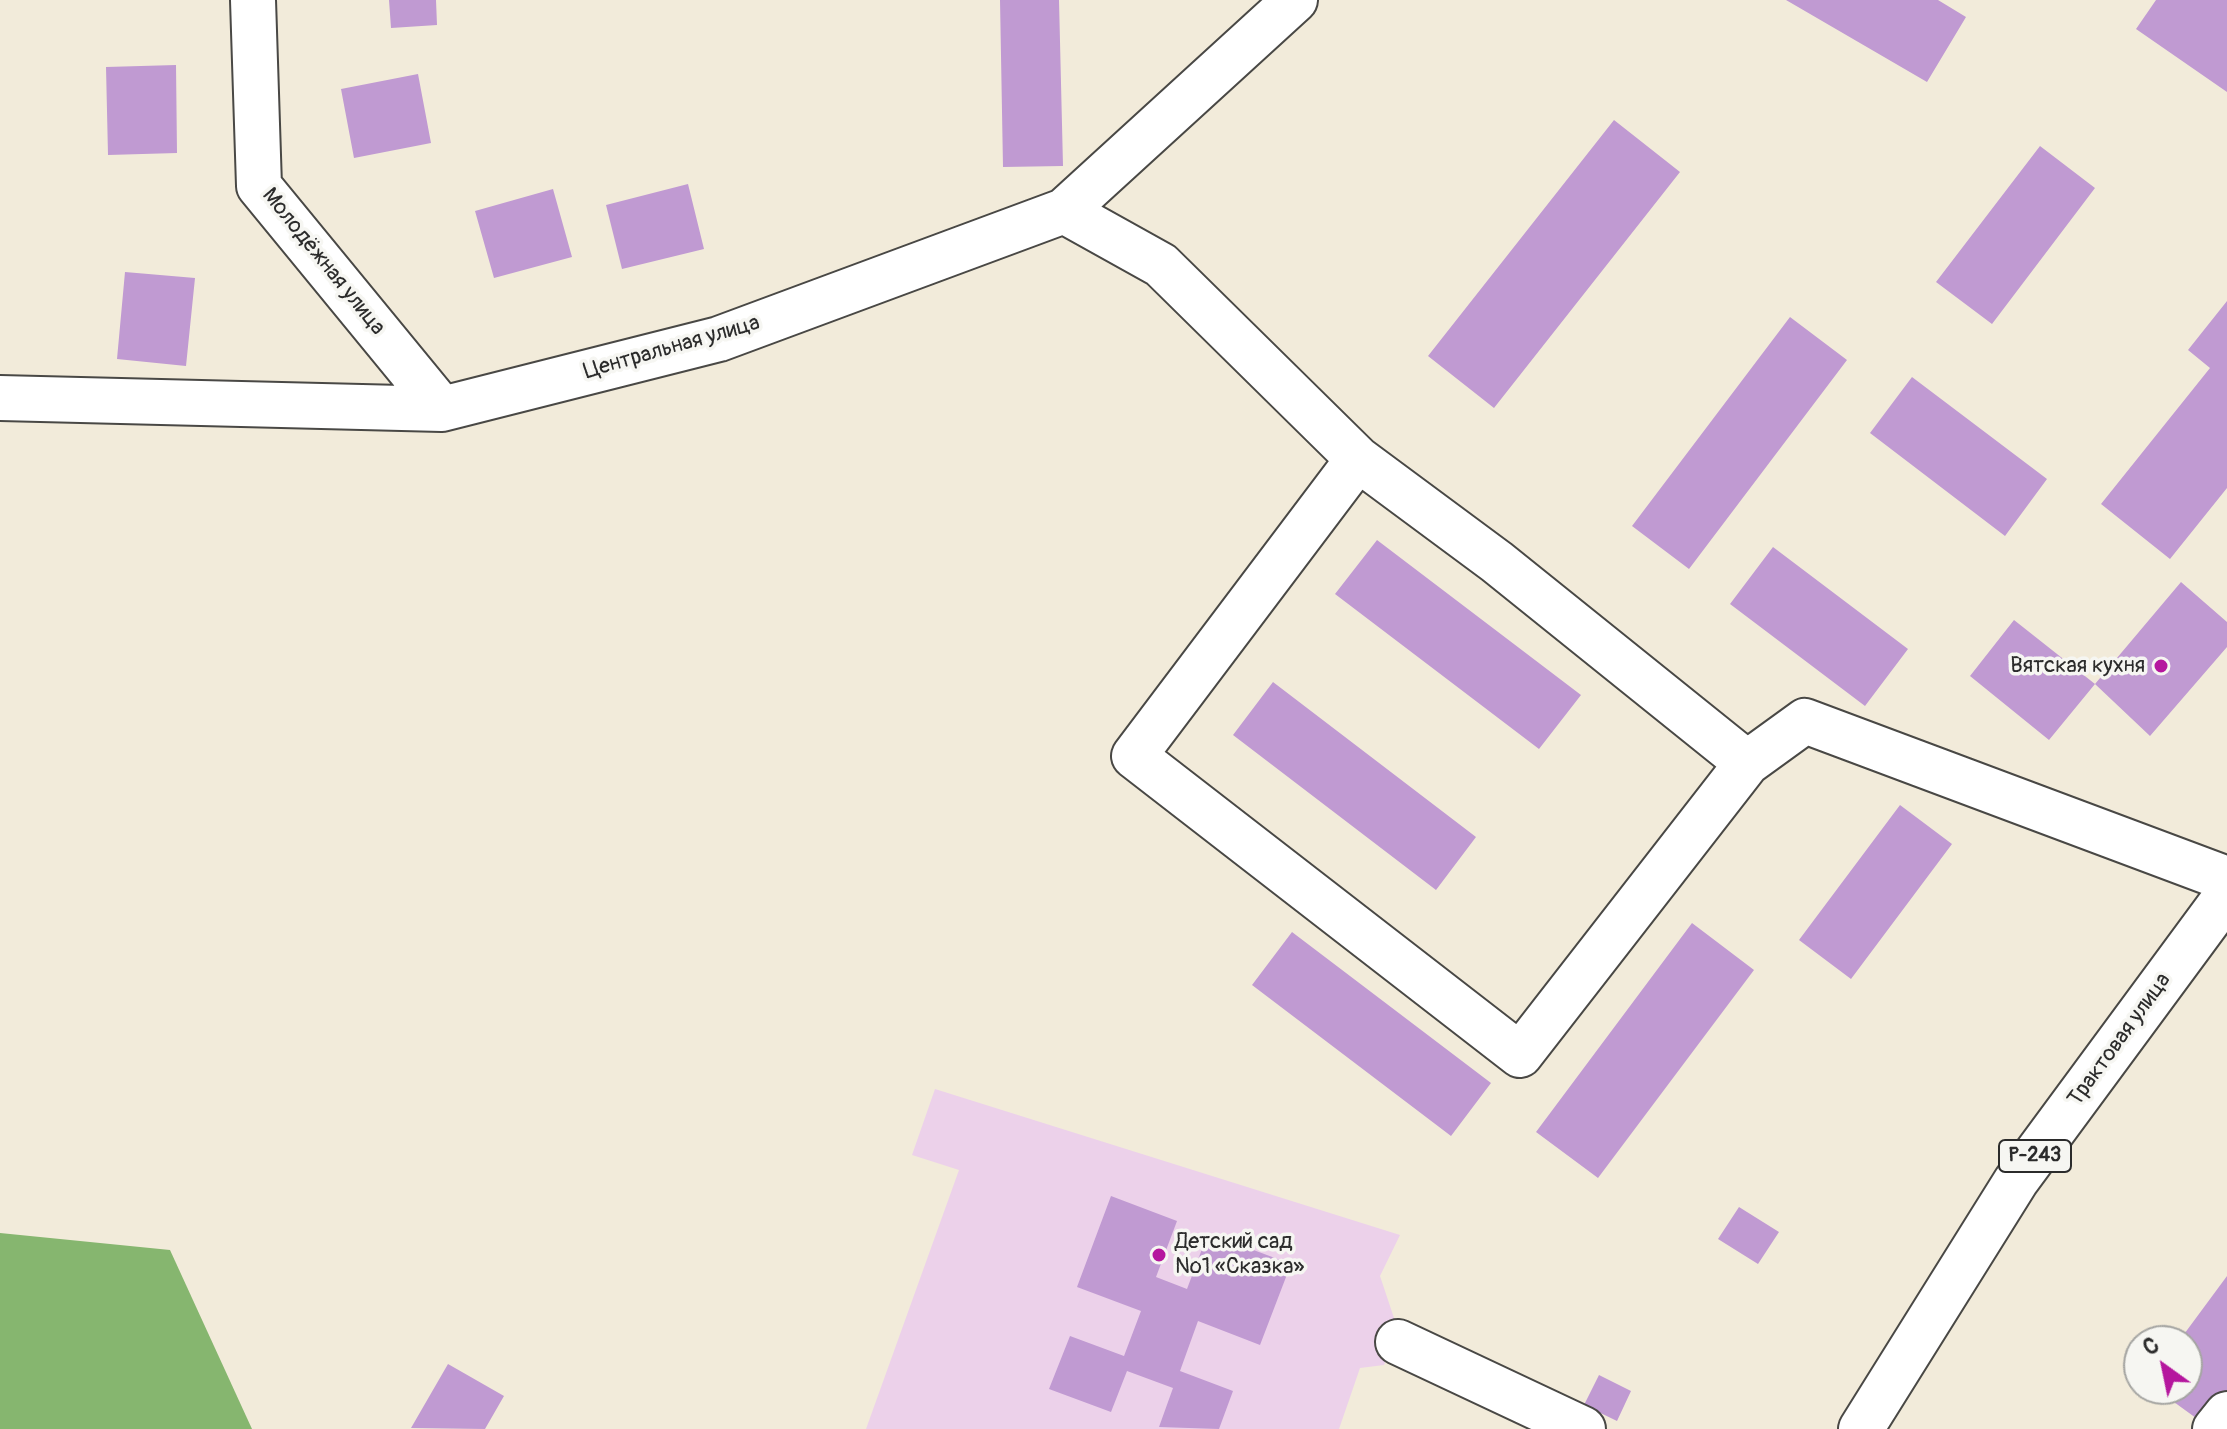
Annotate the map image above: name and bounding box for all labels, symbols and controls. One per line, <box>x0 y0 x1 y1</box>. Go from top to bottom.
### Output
street label: Молодёжная улица <box>256 183 390 341</box>
street label: Центральная улица <box>581 310 763 386</box>
place label: Вятская кухня <box>2010 653 2145 679</box>
marker: Вятская кухня <box>2152 657 2170 675</box>
street label: Трактовая улица <box>2063 968 2177 1112</box>
road number: Р-243 <box>1999 1140 2071 1172</box>
place label: Детский сад №1 «Сказка» <box>1175 1229 1304 1280</box>
marker: Детский сад №1 «Сказка» <box>1150 1246 1168 1264</box>
north arrow <box>2123 1325 2203 1405</box>
text: С <box>2138 1331 2164 1362</box>

